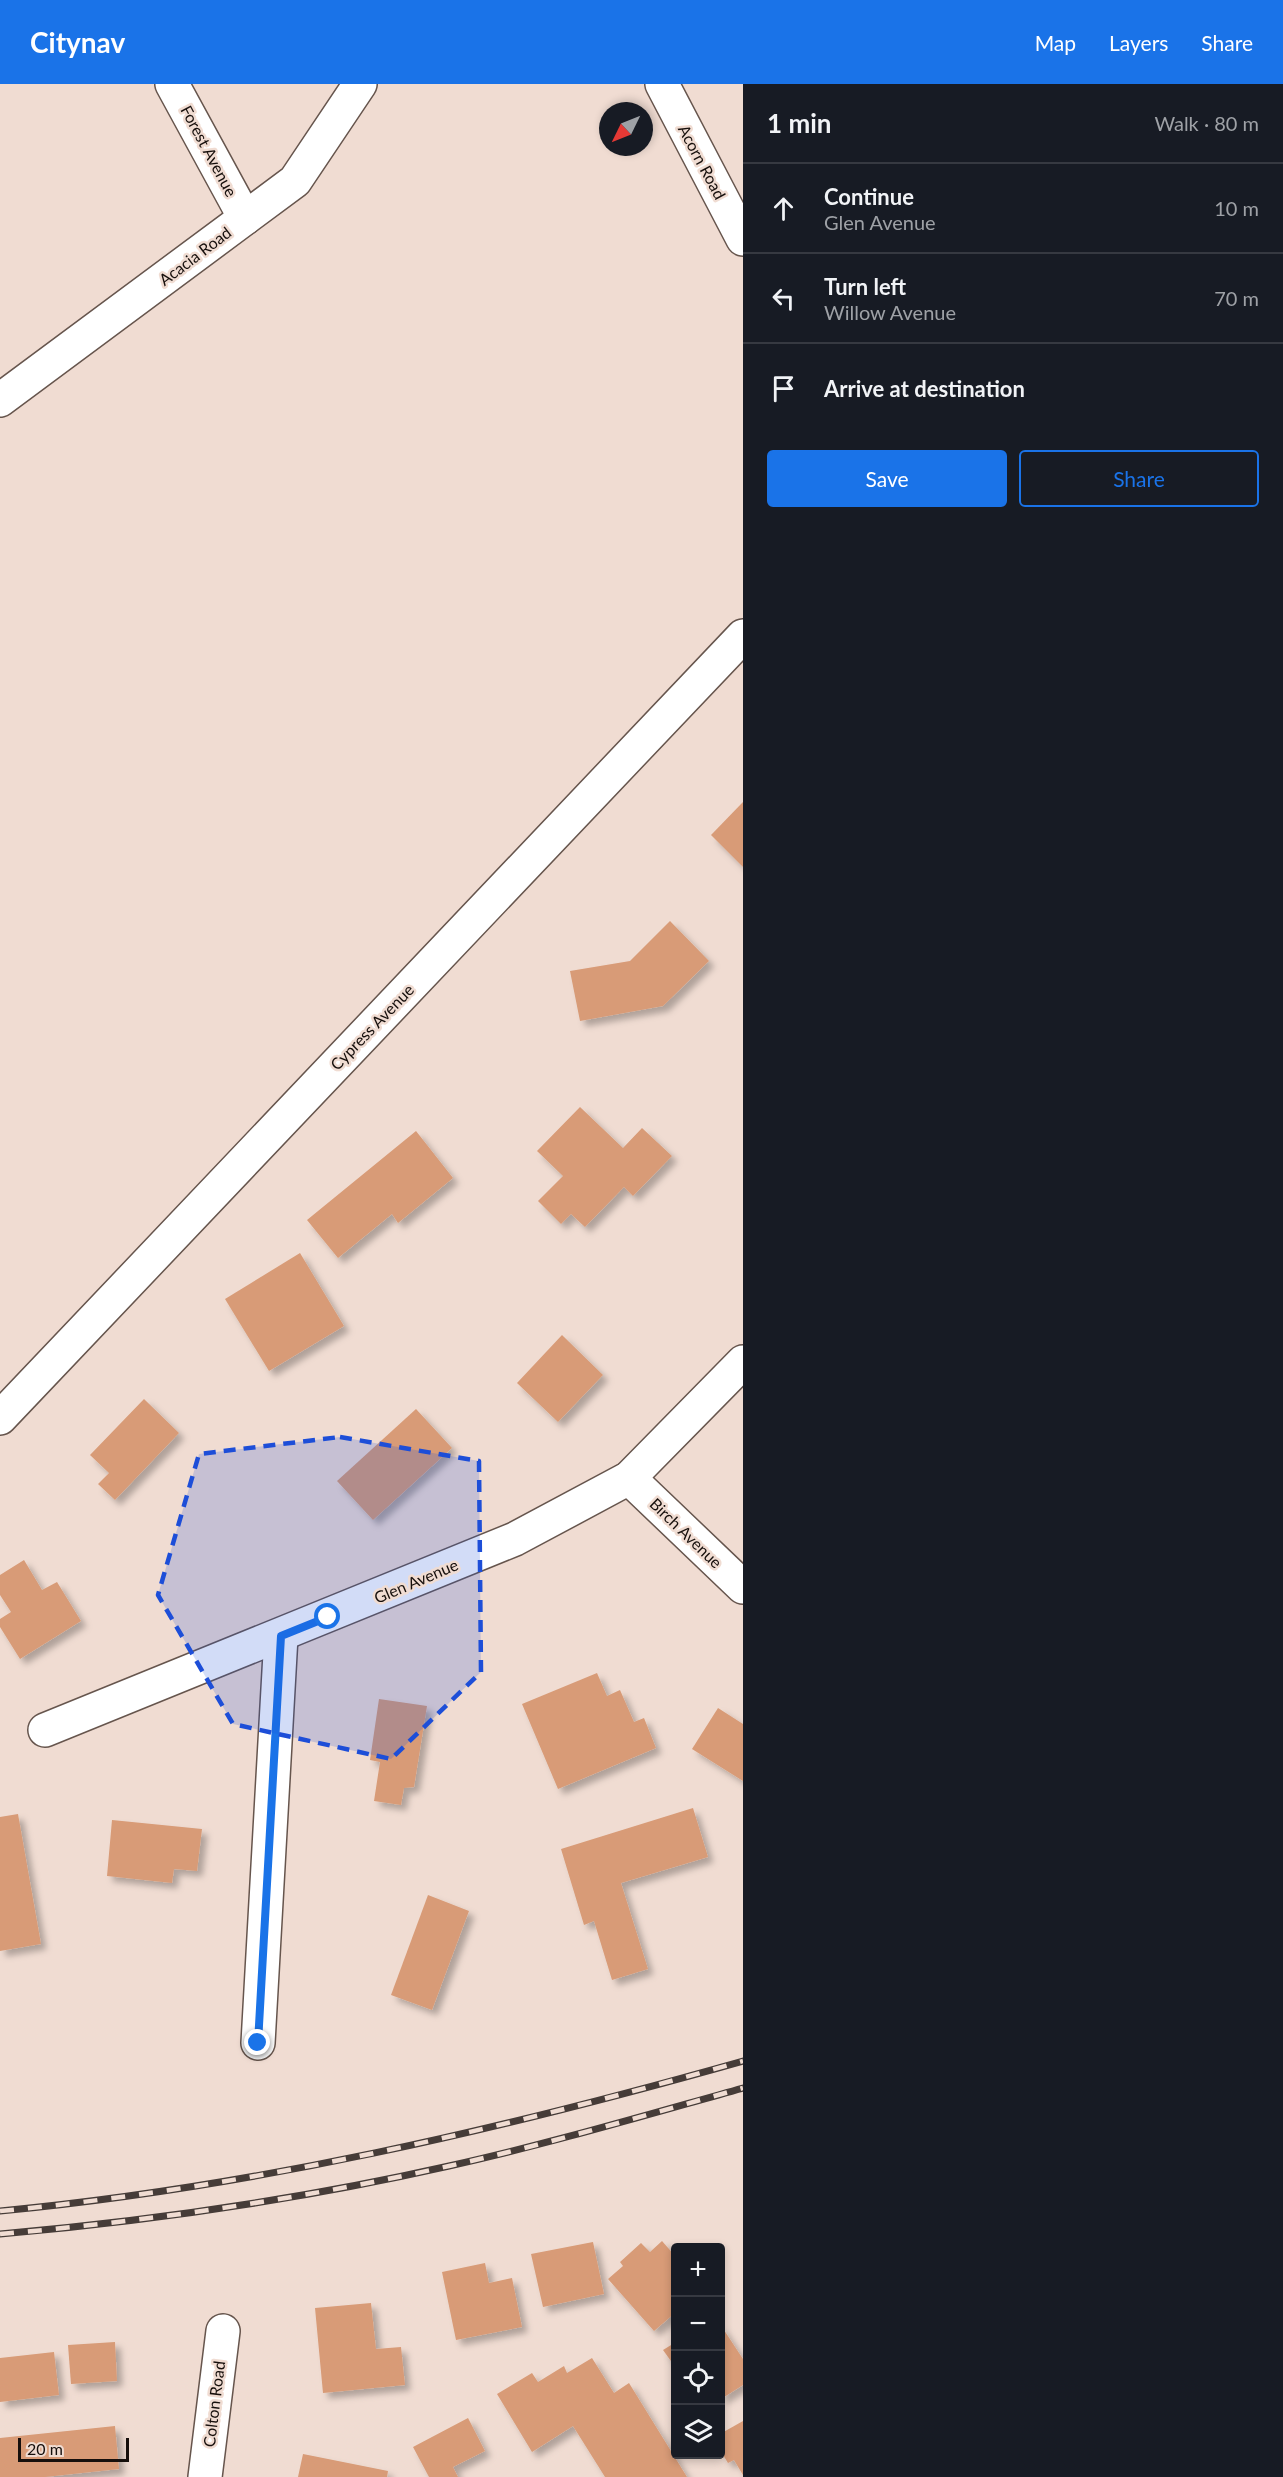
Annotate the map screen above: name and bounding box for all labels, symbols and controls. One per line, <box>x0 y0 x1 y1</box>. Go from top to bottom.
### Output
text: Citynav <box>30 25 125 59</box>
text: Map <box>1035 30 1076 55</box>
text: Layers <box>1109 30 1168 55</box>
text: Share <box>1201 30 1253 55</box>
street label: Forest Avenue <box>177 102 241 200</box>
north arrow <box>599 102 653 156</box>
text: 1 min <box>767 107 831 139</box>
text: Walk · 80 m <box>1154 111 1259 135</box>
street label: Acorn Road <box>675 121 730 202</box>
text: Continue <box>824 183 914 210</box>
icon: ahead <box>767 192 800 225</box>
text: 10 m <box>1214 196 1259 220</box>
text: Glen Avenue <box>824 210 936 234</box>
street label: Acacia Road <box>155 222 234 289</box>
text: Turn left <box>824 273 906 300</box>
icon: left <box>767 282 800 315</box>
text: 70 m <box>1214 286 1259 310</box>
text: Willow Avenue <box>824 300 956 324</box>
icon: arrive <box>767 372 800 405</box>
text: Arrive at destination <box>824 375 1025 402</box>
button: Save <box>767 450 1007 507</box>
button: Share <box>1019 450 1259 507</box>
street label: Cypress Avenue <box>326 980 417 1074</box>
street label: Birch Avenue <box>646 1494 726 1572</box>
street label: Glen Avenue <box>371 1554 461 1607</box>
route start <box>314 1603 340 1629</box>
route end <box>244 2029 270 2055</box>
map controls <box>671 2243 725 2459</box>
button: + <box>671 2243 725 2297</box>
button: − <box>671 2297 725 2351</box>
button: locate <box>671 2351 725 2405</box>
street label: Colton Road <box>199 2360 228 2448</box>
button: layers <box>671 2405 725 2459</box>
scale bar <box>18 2435 129 2462</box>
text: 20 m <box>27 2439 63 2458</box>

